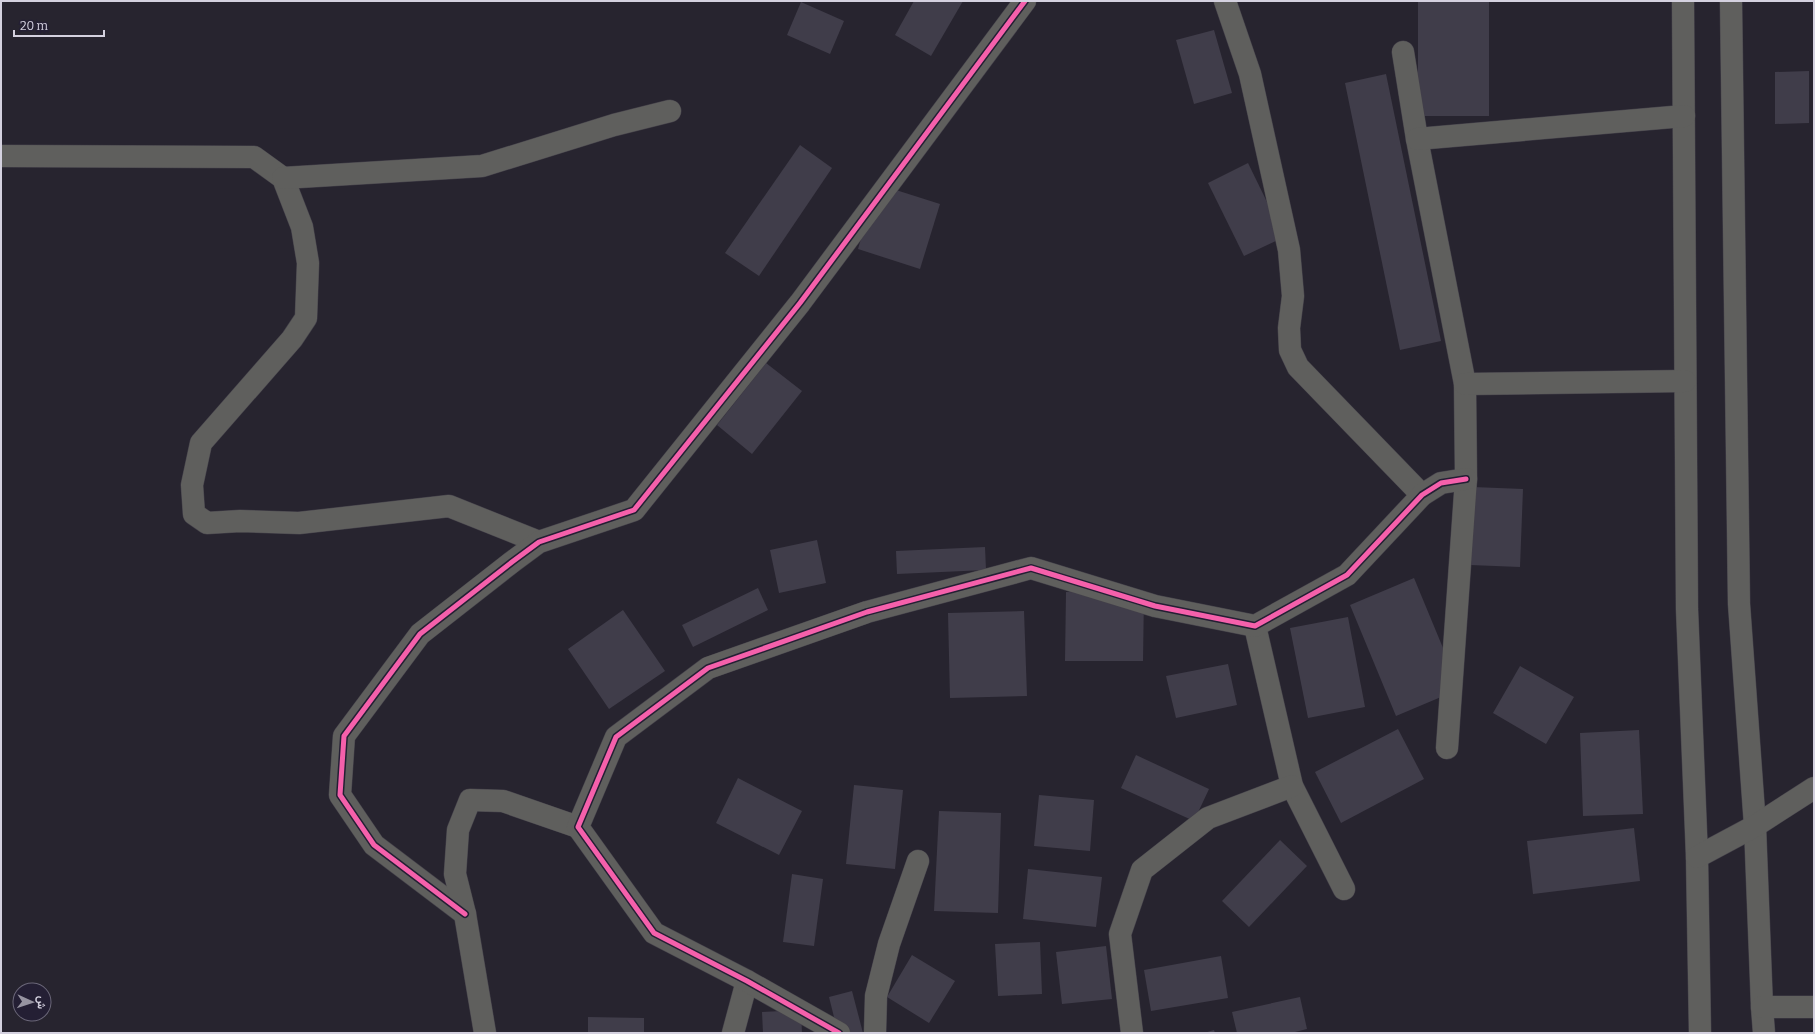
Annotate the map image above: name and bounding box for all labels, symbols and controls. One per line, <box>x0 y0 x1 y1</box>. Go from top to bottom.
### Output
scale bar <box>14 12 104 38</box>
text: 20 m <box>20 19 49 33</box>
north arrow <box>12 982 52 1022</box>
text: ش <box>35 996 48 1009</box>

